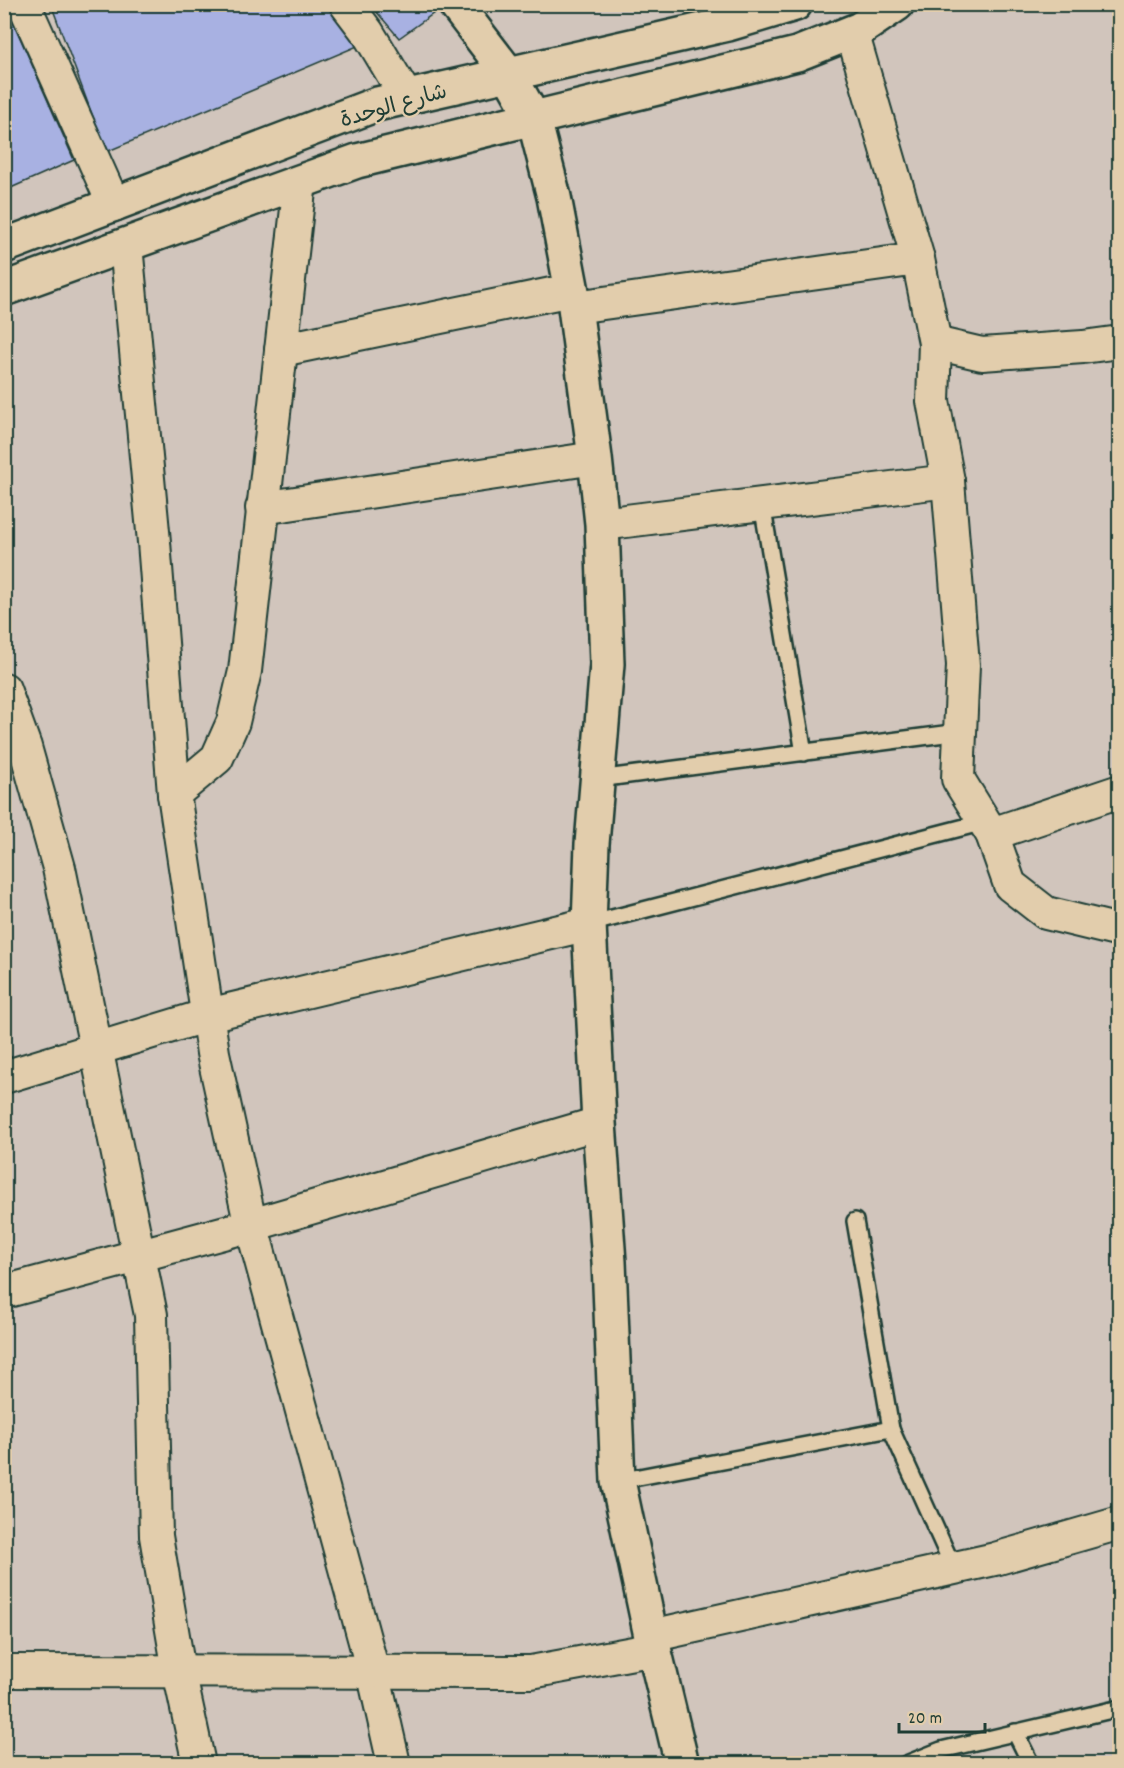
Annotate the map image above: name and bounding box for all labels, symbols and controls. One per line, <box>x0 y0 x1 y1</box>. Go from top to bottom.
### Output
street label: شارع الوحدة <box>337 77 451 137</box>
scale bar <box>899 1696 984 1734</box>
text: 20 m <box>908 1707 942 1732</box>

